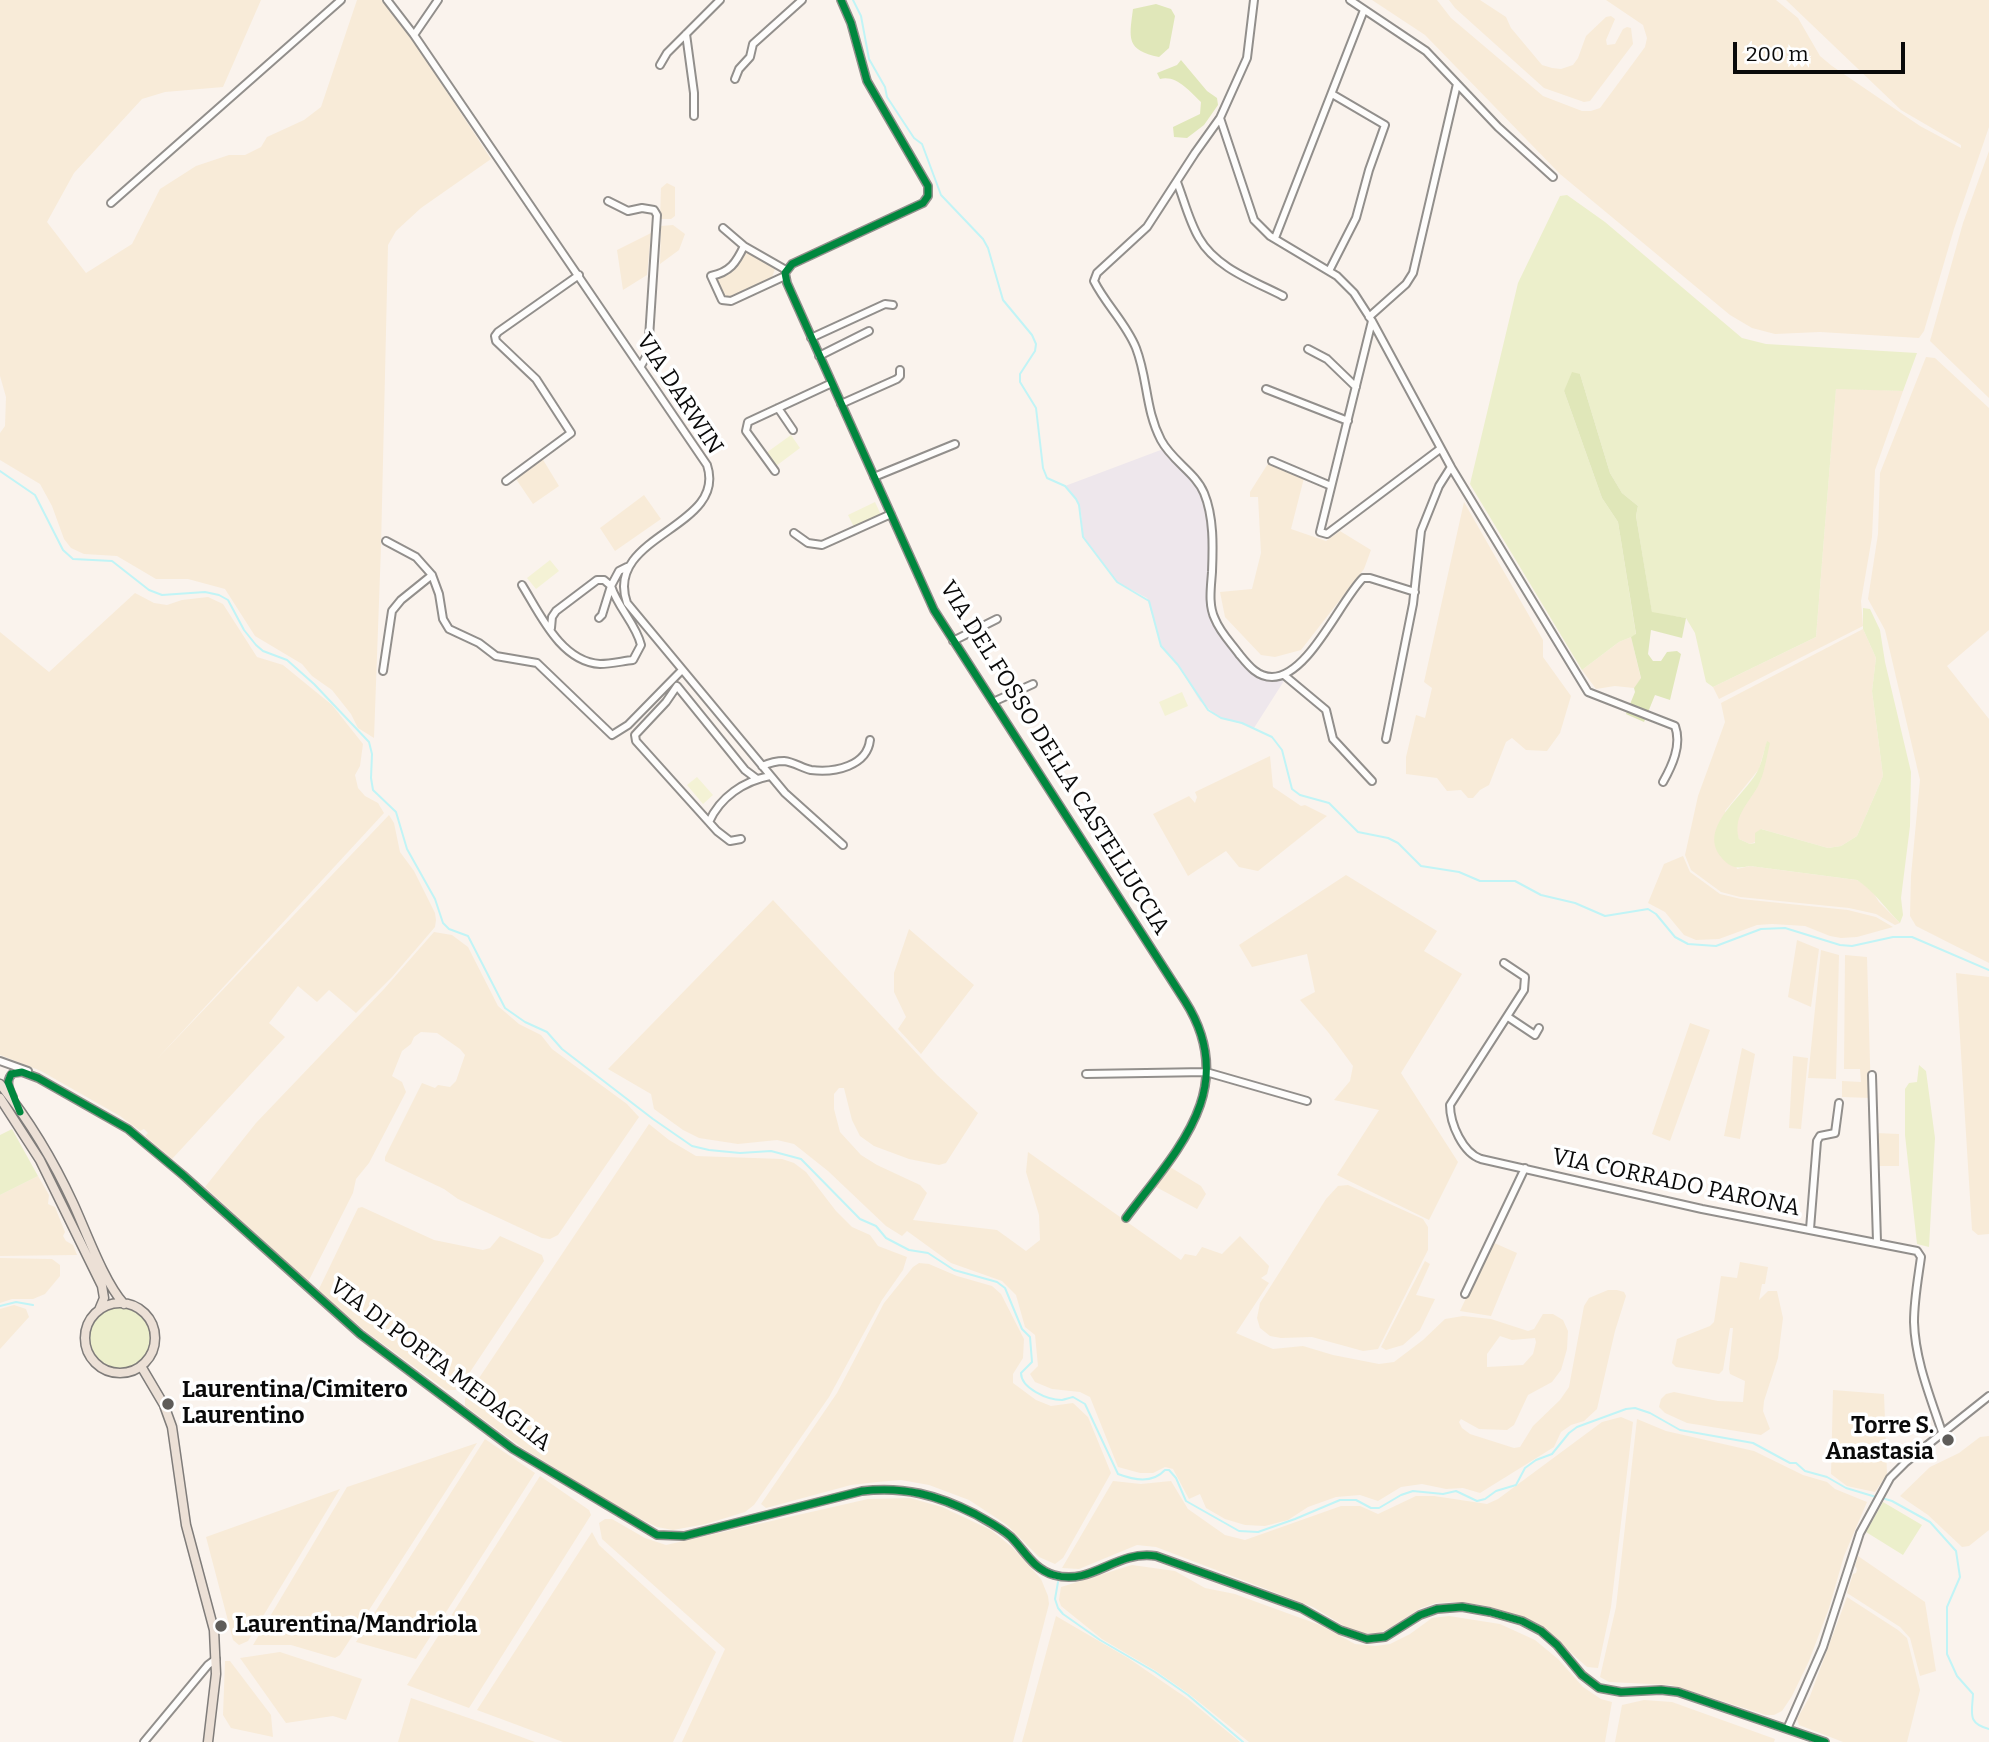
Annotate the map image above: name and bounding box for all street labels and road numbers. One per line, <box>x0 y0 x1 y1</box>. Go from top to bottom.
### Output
street label: VIA DARWIN <box>630 328 728 460</box>
street label: VIA DEL FOSSO DELLA CASTELLUCCIA <box>933 576 1175 940</box>
street label: VIA CORRADO PARONA <box>1550 1143 1802 1223</box>
street label: VIA DI PORTA MEDAGLIA <box>324 1273 556 1457</box>

